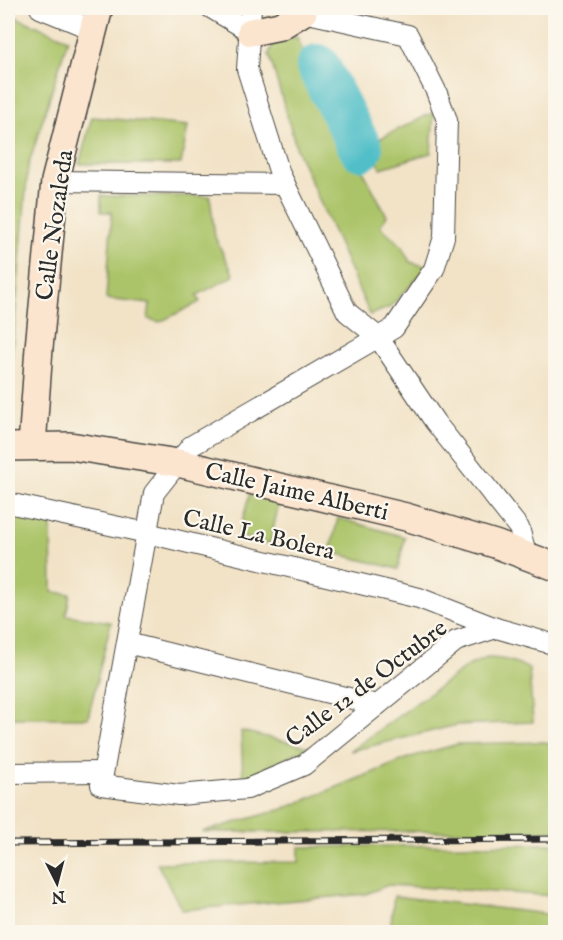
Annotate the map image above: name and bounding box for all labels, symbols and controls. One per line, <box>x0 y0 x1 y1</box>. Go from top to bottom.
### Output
street label: Calle Nozaleda <box>30 147 81 303</box>
street label: Calle Jaime Alberti <box>202 456 392 529</box>
street label: Calle La Bolera <box>180 503 338 568</box>
street label: Calle 12 de Octubre <box>280 613 454 755</box>
north arrow <box>27 853 87 913</box>
text: N <box>50 885 67 907</box>

